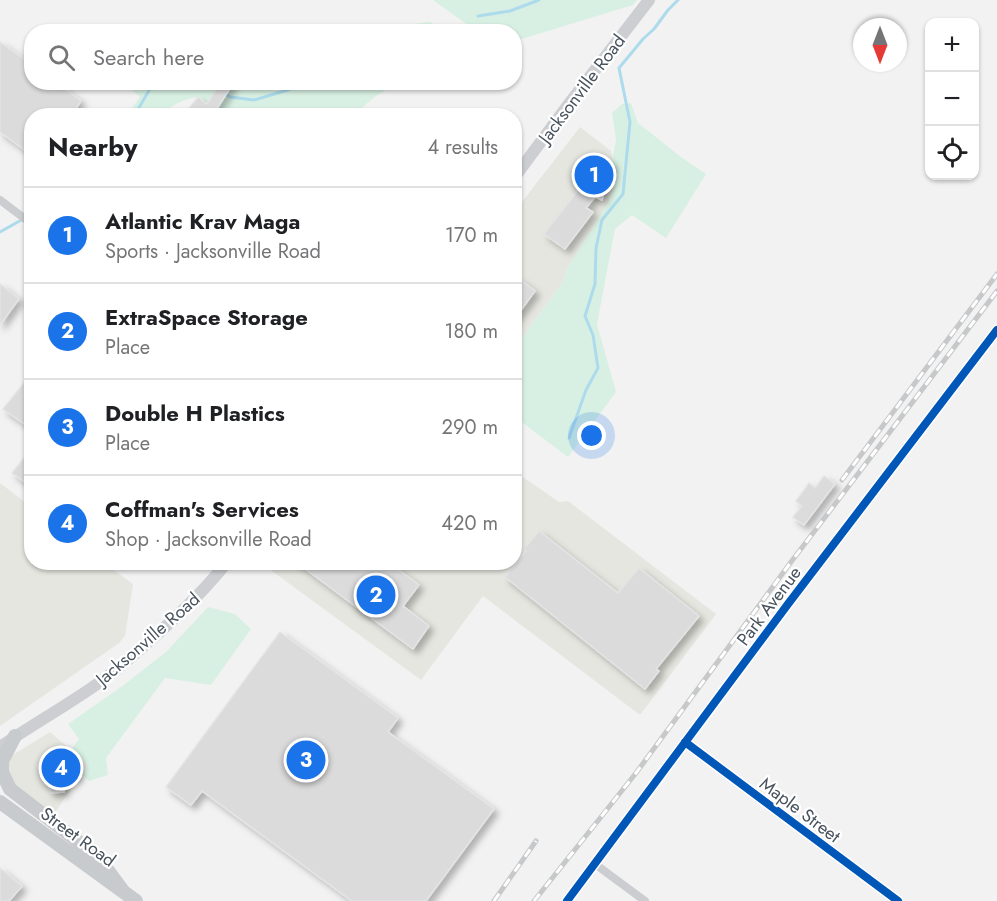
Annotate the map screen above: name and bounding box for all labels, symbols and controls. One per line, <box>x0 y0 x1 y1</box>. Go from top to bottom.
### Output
north arrow <box>853 18 907 72</box>
map controls <box>925 18 979 180</box>
button: + <box>925 18 979 72</box>
search box <box>24 24 522 90</box>
street label: Jacksonville Road <box>531 29 632 150</box>
icon: search <box>45 41 78 74</box>
text: Search here <box>93 41 204 73</box>
button: − <box>925 72 979 126</box>
button: locate <box>925 126 979 180</box>
text: Nearby <box>48 128 137 166</box>
text: 4 results <box>427 133 498 162</box>
pin: 1 <box>574 152 614 198</box>
text: Atlantic Krav Maga <box>105 205 300 237</box>
text: 1 <box>62 221 73 250</box>
text: 170 m <box>445 221 498 250</box>
text: Sports · Jacksonville Road <box>105 237 321 266</box>
text: ExtraSpace Storage <box>105 301 308 333</box>
text: 2 <box>61 317 74 346</box>
text: 180 m <box>444 317 498 346</box>
text: Place <box>105 333 150 362</box>
text: Double H Plastics <box>105 397 285 429</box>
text: 3 <box>61 413 74 442</box>
text: 290 m <box>442 413 498 442</box>
your location <box>577 421 606 450</box>
text: Place <box>105 429 150 458</box>
text: Coffman's Services <box>105 493 299 525</box>
text: 4 <box>61 509 74 538</box>
text: 420 m <box>441 509 498 538</box>
text: Shop · Jacksonville Road <box>105 525 312 554</box>
street label: Park Avenue <box>730 561 808 651</box>
pin: 2 <box>356 572 395 618</box>
street label: Jacksonville Road <box>89 586 206 693</box>
pin: 3 <box>286 738 326 783</box>
pin: 4 <box>42 746 80 790</box>
street label: Maple Street <box>754 771 846 849</box>
street label: Street Road <box>35 801 121 873</box>

